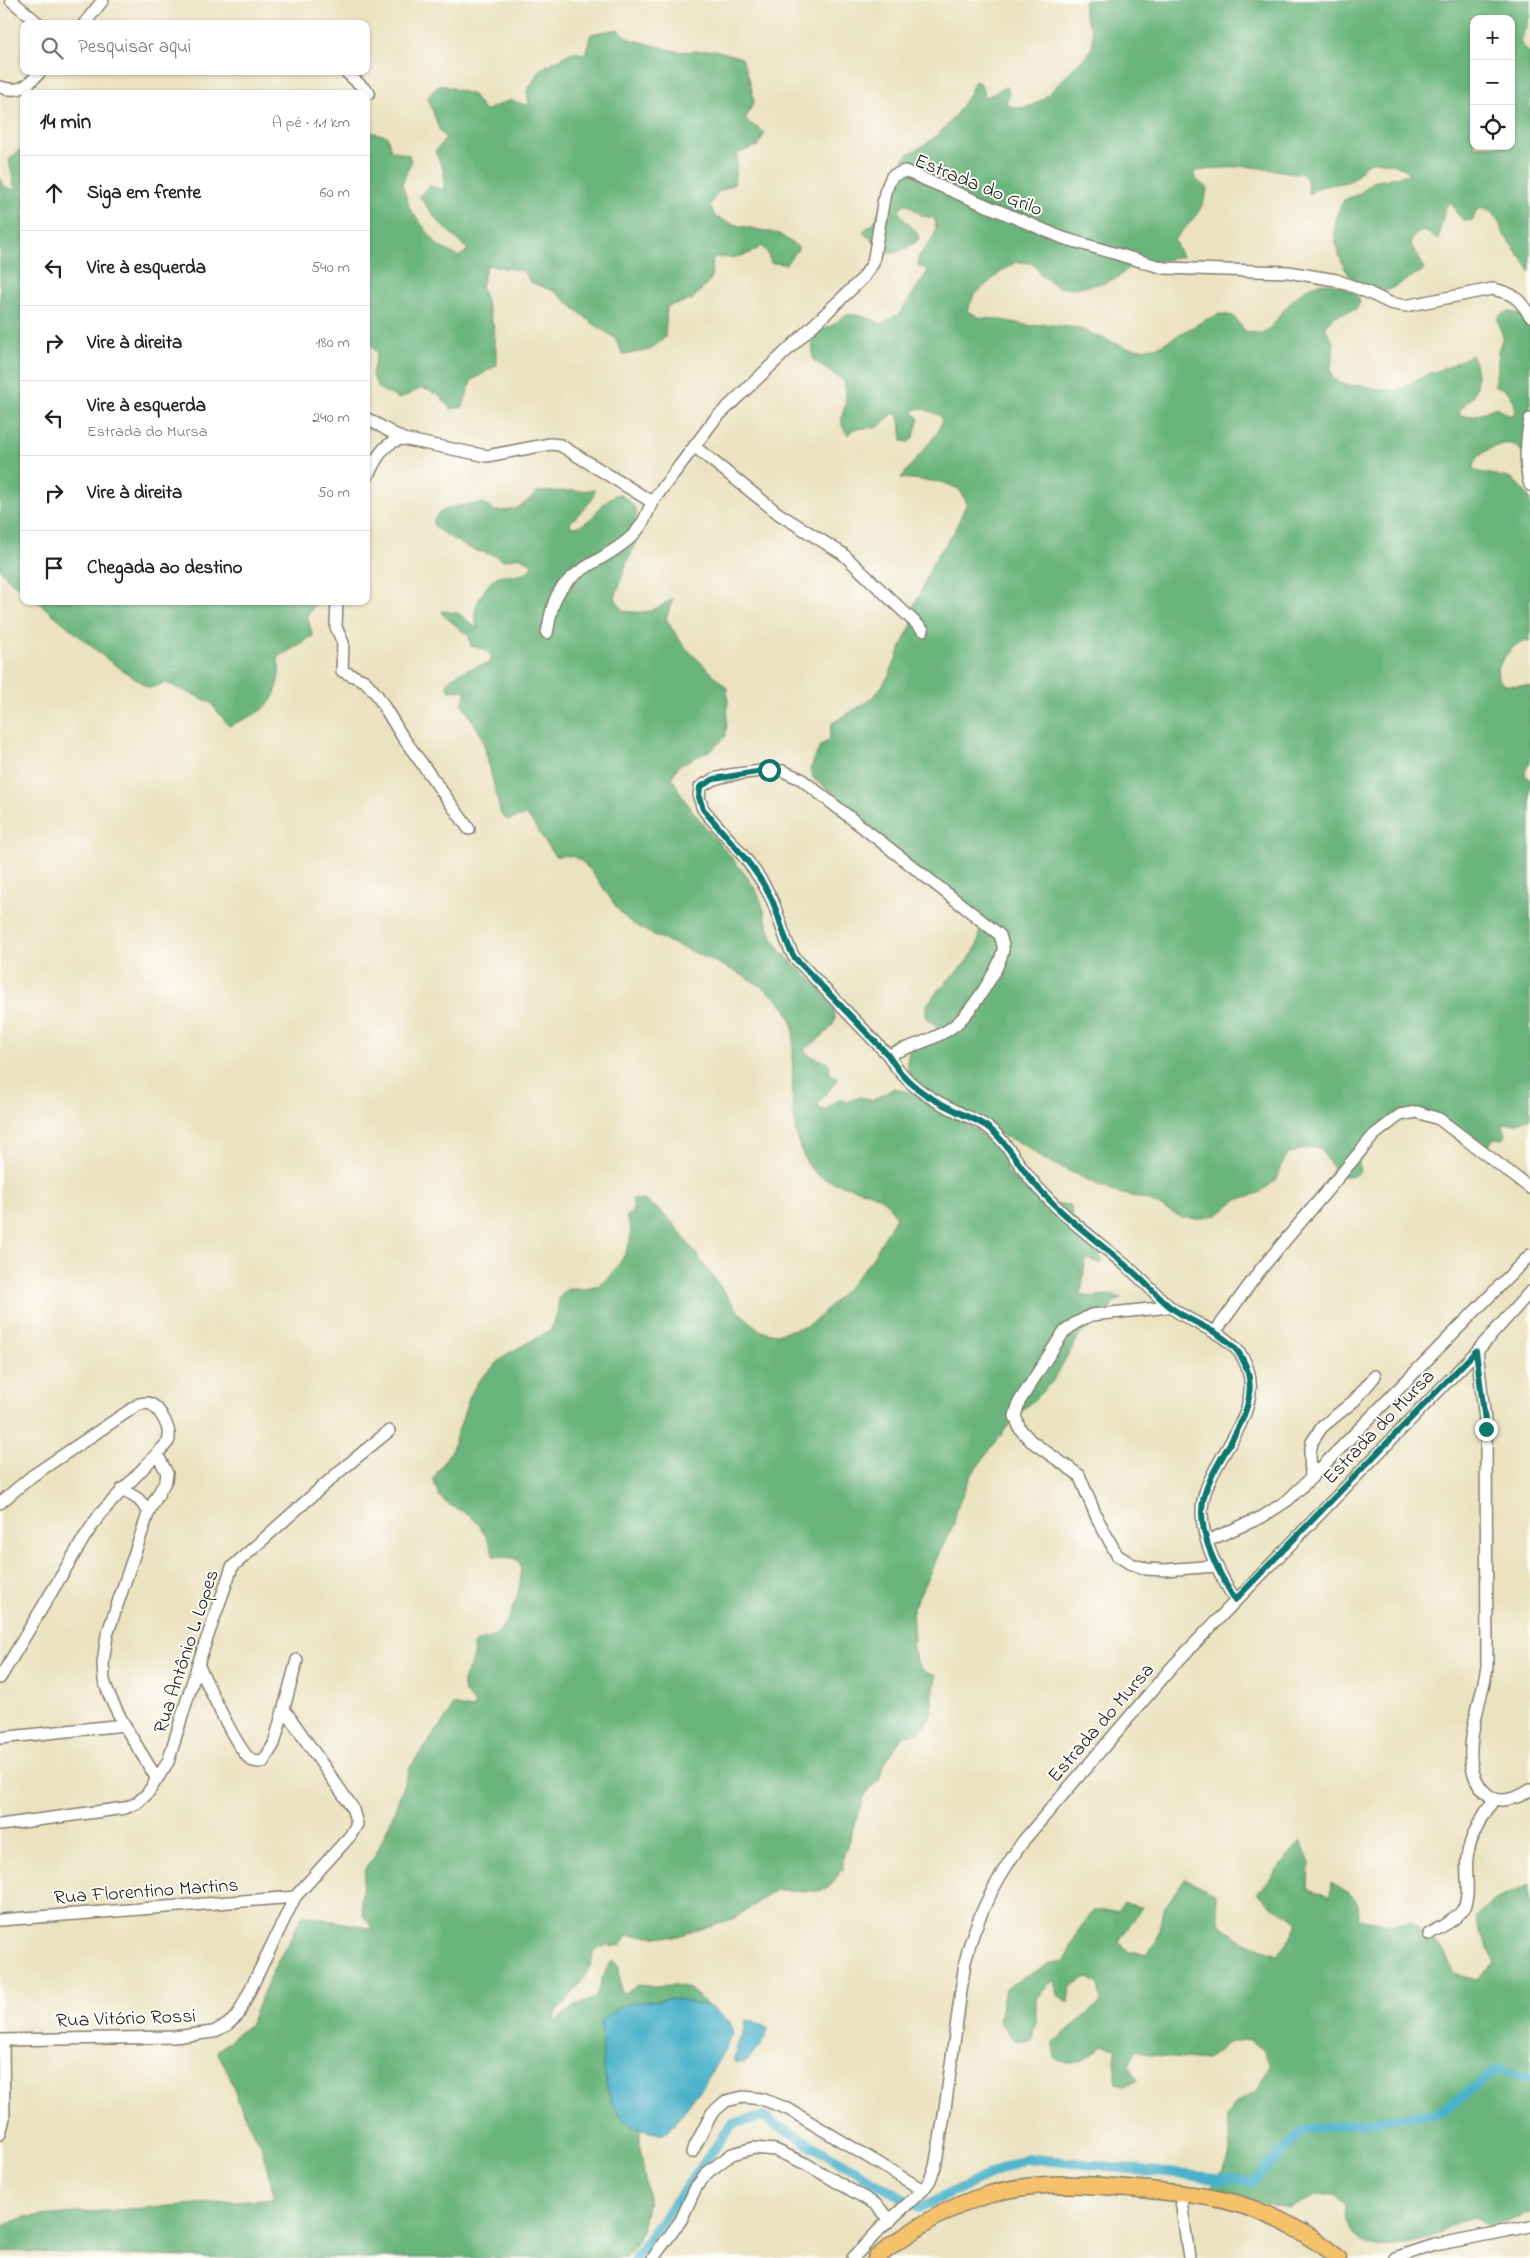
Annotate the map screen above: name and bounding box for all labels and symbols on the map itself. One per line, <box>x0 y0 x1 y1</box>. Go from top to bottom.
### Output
street label: Estrada do Grilo <box>910 147 1046 225</box>
route start <box>758 759 781 782</box>
street label: Estrada do Mursa <box>1317 1364 1442 1492</box>
route end <box>1475 1418 1498 1441</box>
street label: Rua Antônio L. Lopes <box>147 1566 228 1737</box>
street label: Estrada do Mursa <box>1042 1657 1162 1790</box>
street label: Rua Florentino Martins <box>53 1872 239 1913</box>
street label: Rua Vitório Rossi <box>56 2003 197 2036</box>

